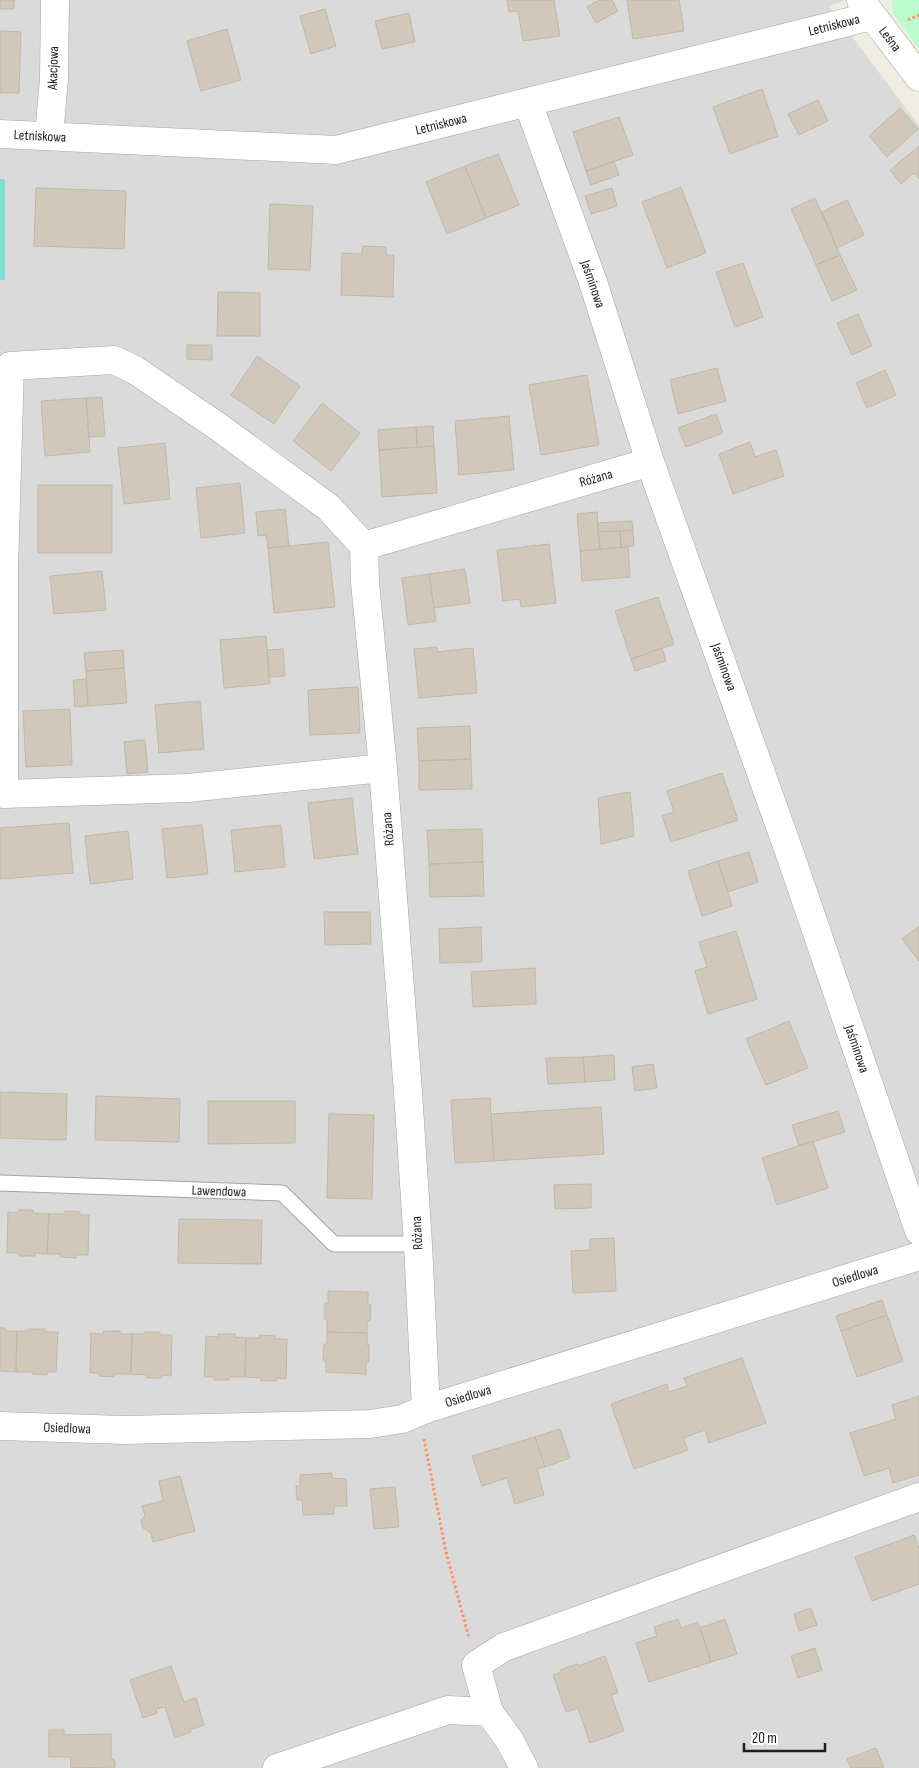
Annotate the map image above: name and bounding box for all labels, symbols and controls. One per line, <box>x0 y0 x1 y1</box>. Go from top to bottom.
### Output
street label: Letniskowa <box>806 10 862 40</box>
street label: Leśna <box>875 23 905 55</box>
street label: Akacjowa <box>44 46 62 91</box>
street label: Letniskowa <box>413 109 469 139</box>
street label: Letniskowa <box>13 126 67 146</box>
street label: Jaśminowa <box>577 257 609 310</box>
street label: Różana <box>577 465 615 491</box>
street label: Jaśminowa <box>707 640 740 693</box>
street label: Różana <box>378 811 398 847</box>
street label: Jaśminowa <box>841 1022 873 1075</box>
street label: Lawendowa <box>191 1182 247 1200</box>
street label: Różana <box>408 1216 426 1250</box>
street label: Osiedlowa <box>830 1261 880 1291</box>
street label: Osiedlowa <box>443 1381 493 1411</box>
street label: Osiedlowa <box>43 1419 91 1437</box>
scale bar <box>744 1720 825 1752</box>
text: 20 m <box>752 1729 777 1748</box>

